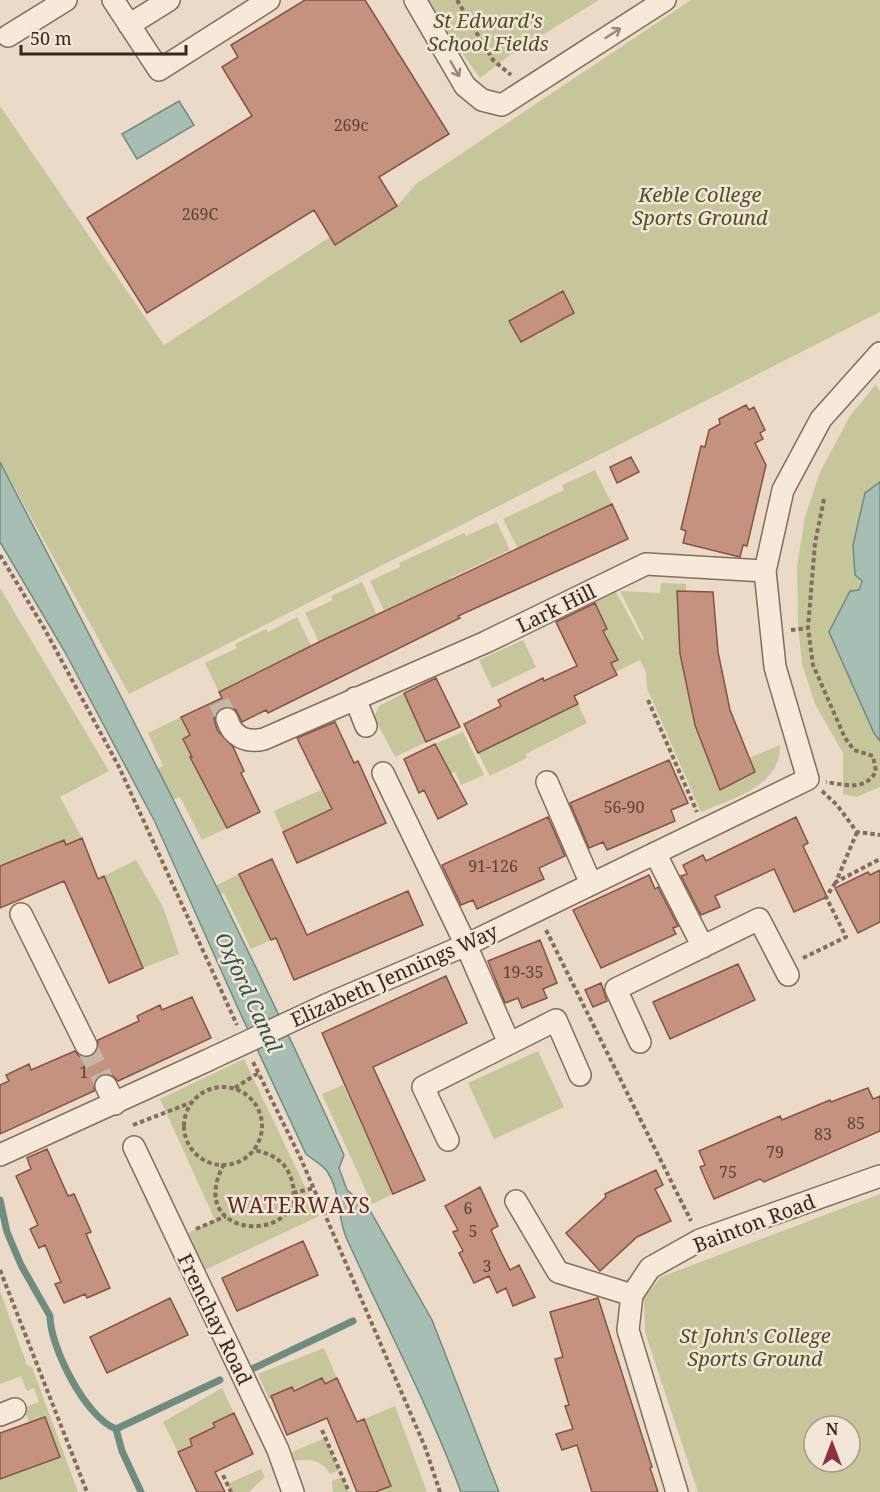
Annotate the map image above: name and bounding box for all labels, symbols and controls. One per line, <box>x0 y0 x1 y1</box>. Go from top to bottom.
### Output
park label: St Edward's School Fields <box>427 7 549 57</box>
scale bar <box>21 18 186 56</box>
text: 50 m <box>30 26 72 50</box>
one-way arrow <box>604 27 621 39</box>
one-way arrow <box>449 60 461 77</box>
house number: 269c <box>334 114 368 136</box>
park label: Keble College Sports Ground <box>632 181 768 231</box>
house number: 269C <box>182 203 219 225</box>
street label: Lark Hill <box>512 577 600 639</box>
house number: 56-90 <box>604 796 644 818</box>
house number: 91-126 <box>468 855 518 877</box>
street label: Elizabeth Jennings Way <box>286 917 502 1033</box>
water label: Oxford Canal <box>209 928 289 1057</box>
house number: 19-35 <box>503 961 543 983</box>
house number: 1 <box>80 1061 88 1083</box>
house number: 85 <box>847 1112 865 1134</box>
house number: 83 <box>814 1123 832 1145</box>
house number: 79 <box>766 1141 784 1163</box>
house number: 75 <box>719 1161 737 1183</box>
street label: Bainton Road <box>689 1187 819 1259</box>
district label: WATERWAYS <box>227 1191 371 1219</box>
house number: 6 <box>464 1197 473 1219</box>
house number: 5 <box>469 1220 477 1242</box>
street label: Frenchay Road <box>172 1249 258 1389</box>
house number: 3 <box>483 1255 492 1277</box>
park label: St John's College Sports Ground <box>679 1322 831 1372</box>
north arrow <box>802 1414 862 1474</box>
text: N <box>826 1418 839 1440</box>

